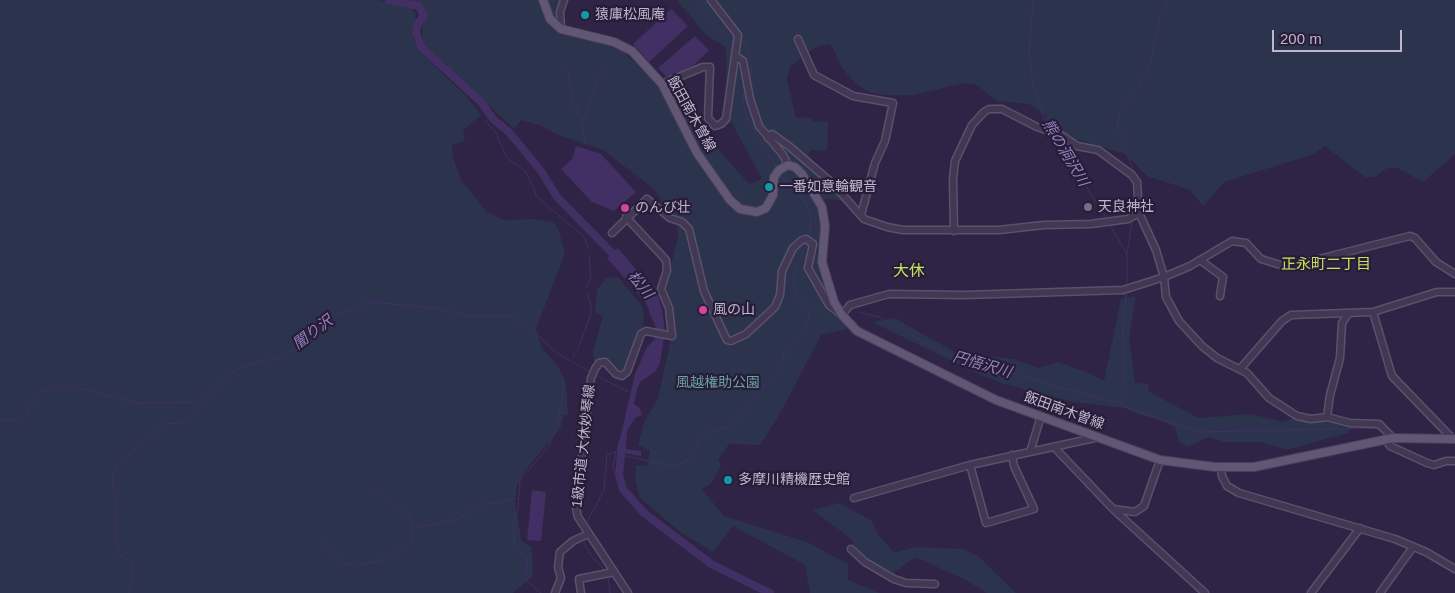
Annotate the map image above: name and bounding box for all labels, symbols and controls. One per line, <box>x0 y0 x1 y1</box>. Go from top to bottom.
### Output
place label: 猿庫松風庵 <box>595 7 665 23</box>
marker: 猿庫松風庵 <box>579 9 591 21</box>
scale bar <box>1275 20 1405 52</box>
text: 200 m <box>1280 30 1322 47</box>
street label: 飯田南木曽線 <box>663 73 719 155</box>
water label: 熊の洞沢川 <box>1038 116 1092 190</box>
place label: 一番如意輪観音 <box>779 179 877 195</box>
marker: 一番如意輪観音 <box>763 181 775 193</box>
place label: 天良神社 <box>1098 199 1154 215</box>
place label: のんび壮 <box>635 200 691 216</box>
marker: 天良神社 <box>1082 201 1094 213</box>
marker: のんび壮 <box>619 202 631 214</box>
district label: 正永町二丁目 <box>1281 256 1371 274</box>
district label: 大休 <box>893 262 925 282</box>
water label: 松川 <box>624 268 656 302</box>
place label: 風の山 <box>713 302 755 318</box>
marker: 風の山 <box>697 304 709 316</box>
water label: 闇り沢 <box>290 312 336 354</box>
water label: 円悟沢川 <box>951 348 1013 382</box>
park label: 風越権助公園 <box>676 375 760 391</box>
street label: 1級市道 大休妙琴線 <box>569 384 599 508</box>
street label: 飯田南木曽線 <box>1022 389 1106 433</box>
place label: 多摩川精機歴史館 <box>738 472 850 488</box>
marker: 多摩川精機歴史館 <box>722 474 734 486</box>

